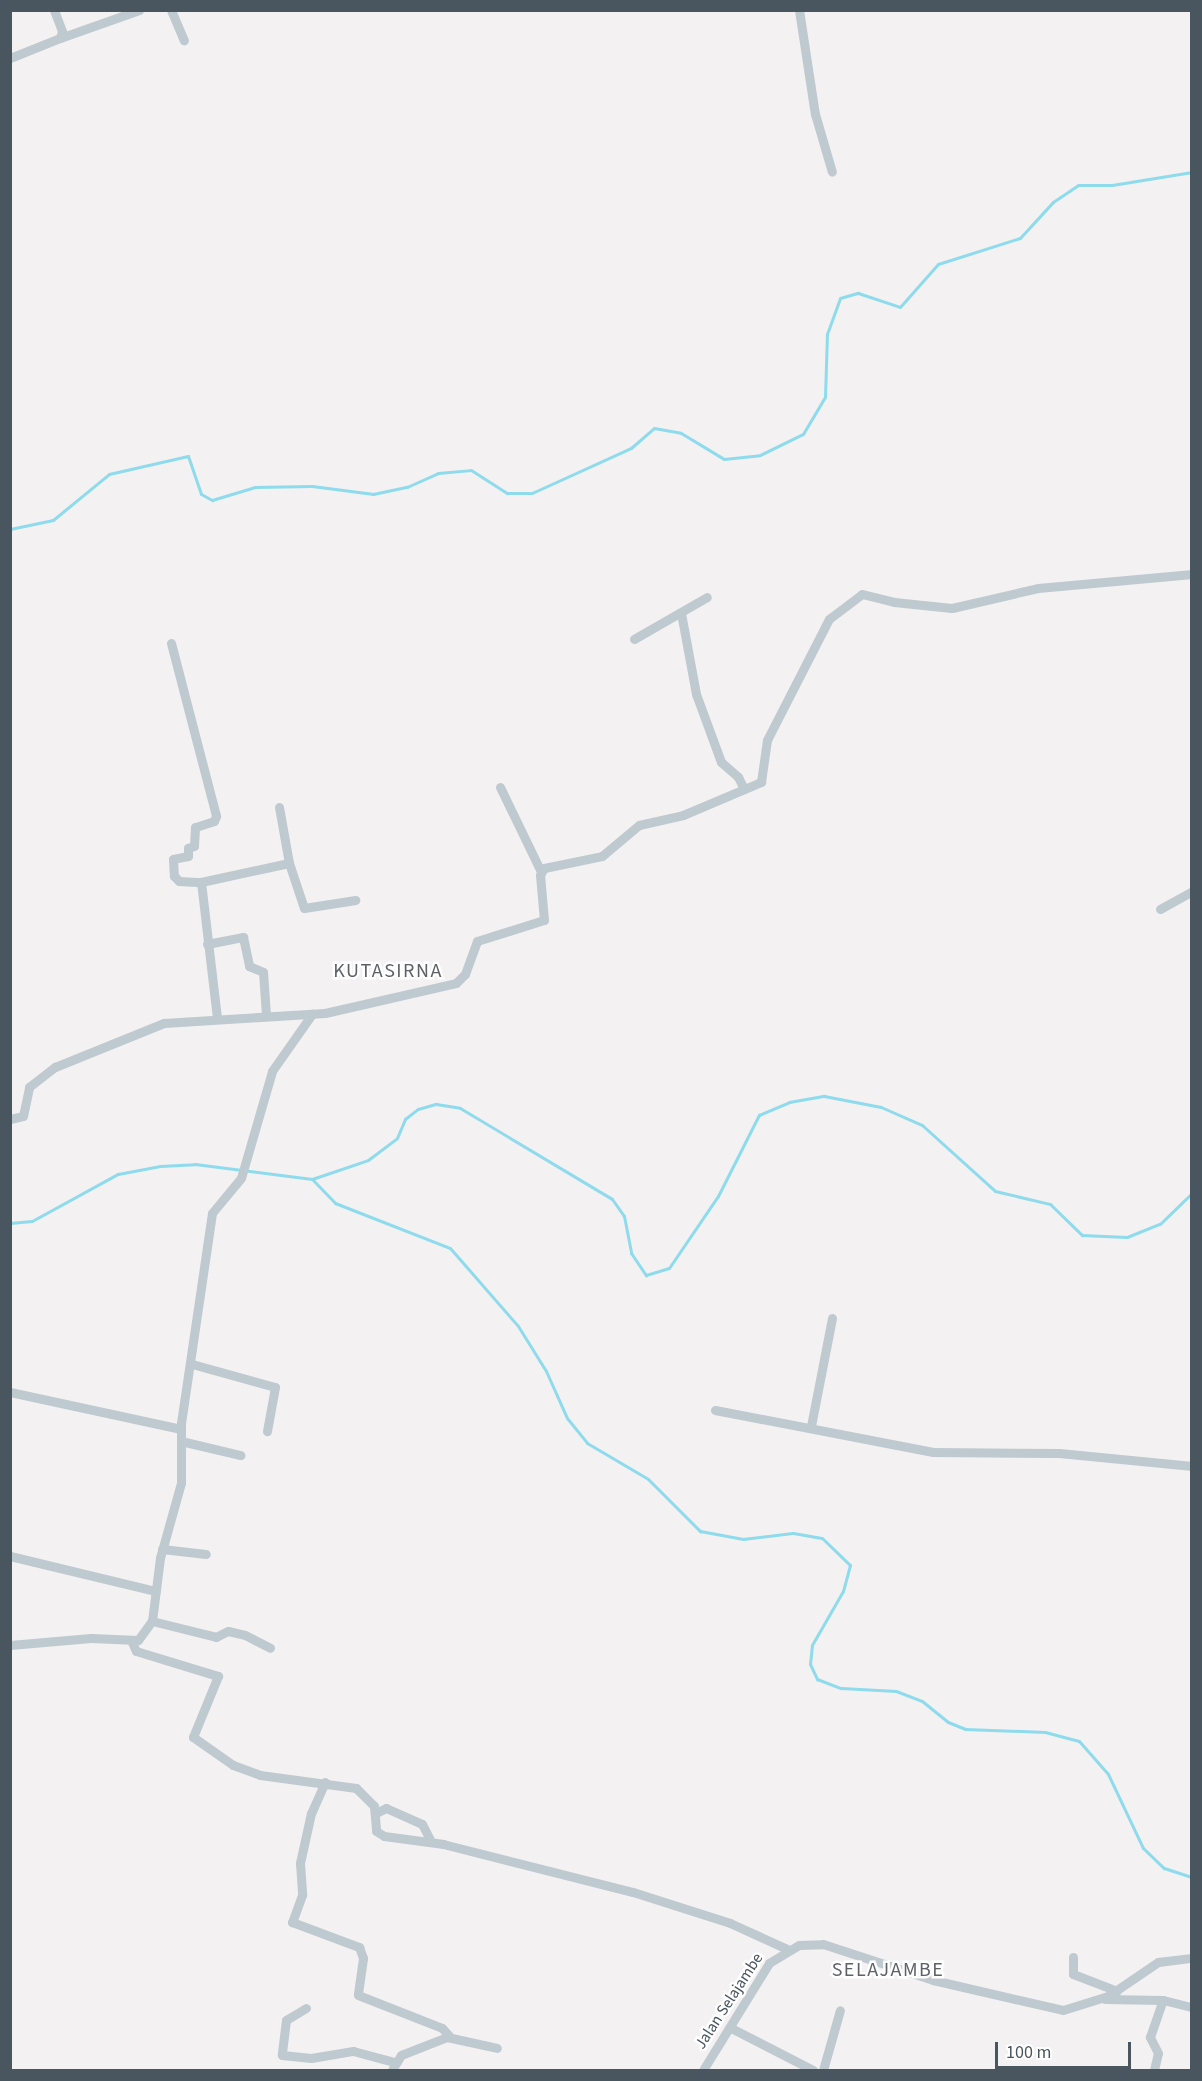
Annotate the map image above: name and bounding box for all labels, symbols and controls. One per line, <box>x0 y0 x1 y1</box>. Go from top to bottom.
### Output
district label: KUTASIRNA <box>333 959 443 983</box>
street label: Jalan Selajambe <box>691 1949 767 2053</box>
district label: SELAJAMBE <box>832 1958 944 1982</box>
scale bar <box>998 2030 1134 2068</box>
text: 100 m <box>1006 2040 1051 2065</box>

